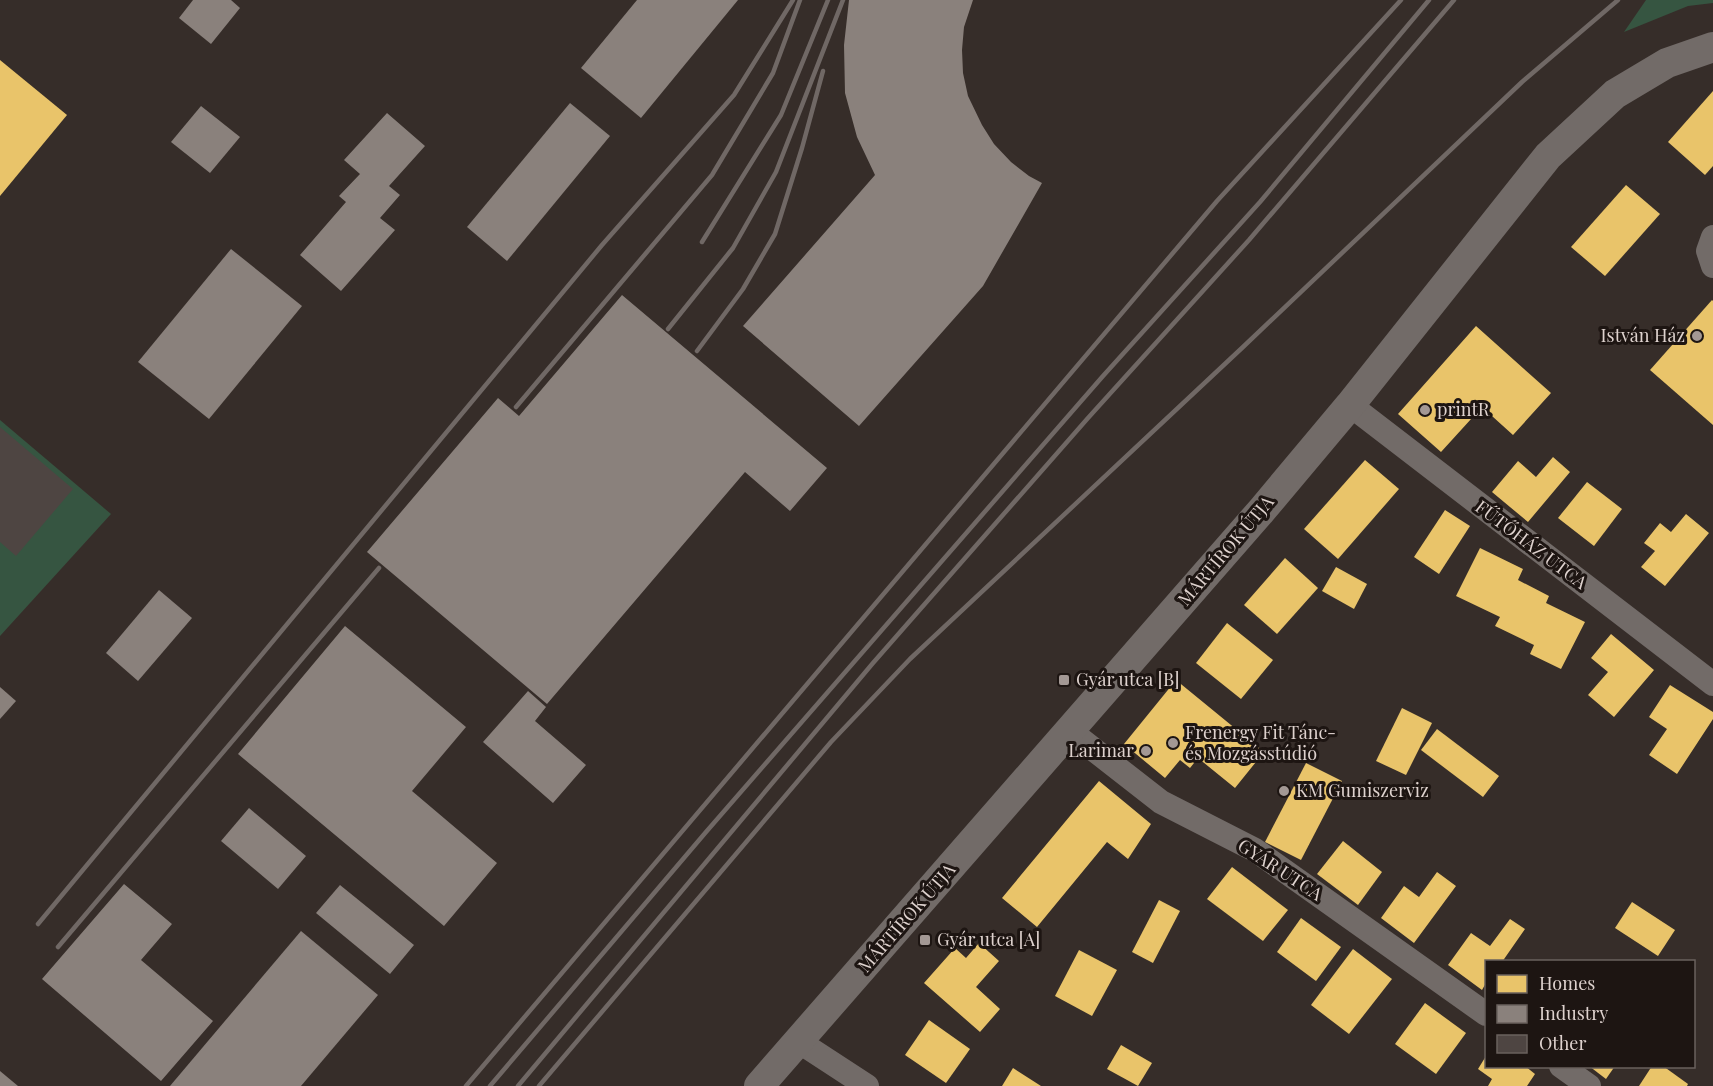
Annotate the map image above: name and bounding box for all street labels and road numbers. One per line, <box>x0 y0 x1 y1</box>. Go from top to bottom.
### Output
street label: MÁRTÍROK ÚTJA <box>1172 490 1279 611</box>
street label: FŰTŐHÁZ UTCA <box>1471 494 1593 595</box>
street label: GYÁR UTCA <box>1234 833 1328 906</box>
street label: MÁRTÍROK ÚTJA <box>852 857 961 977</box>

